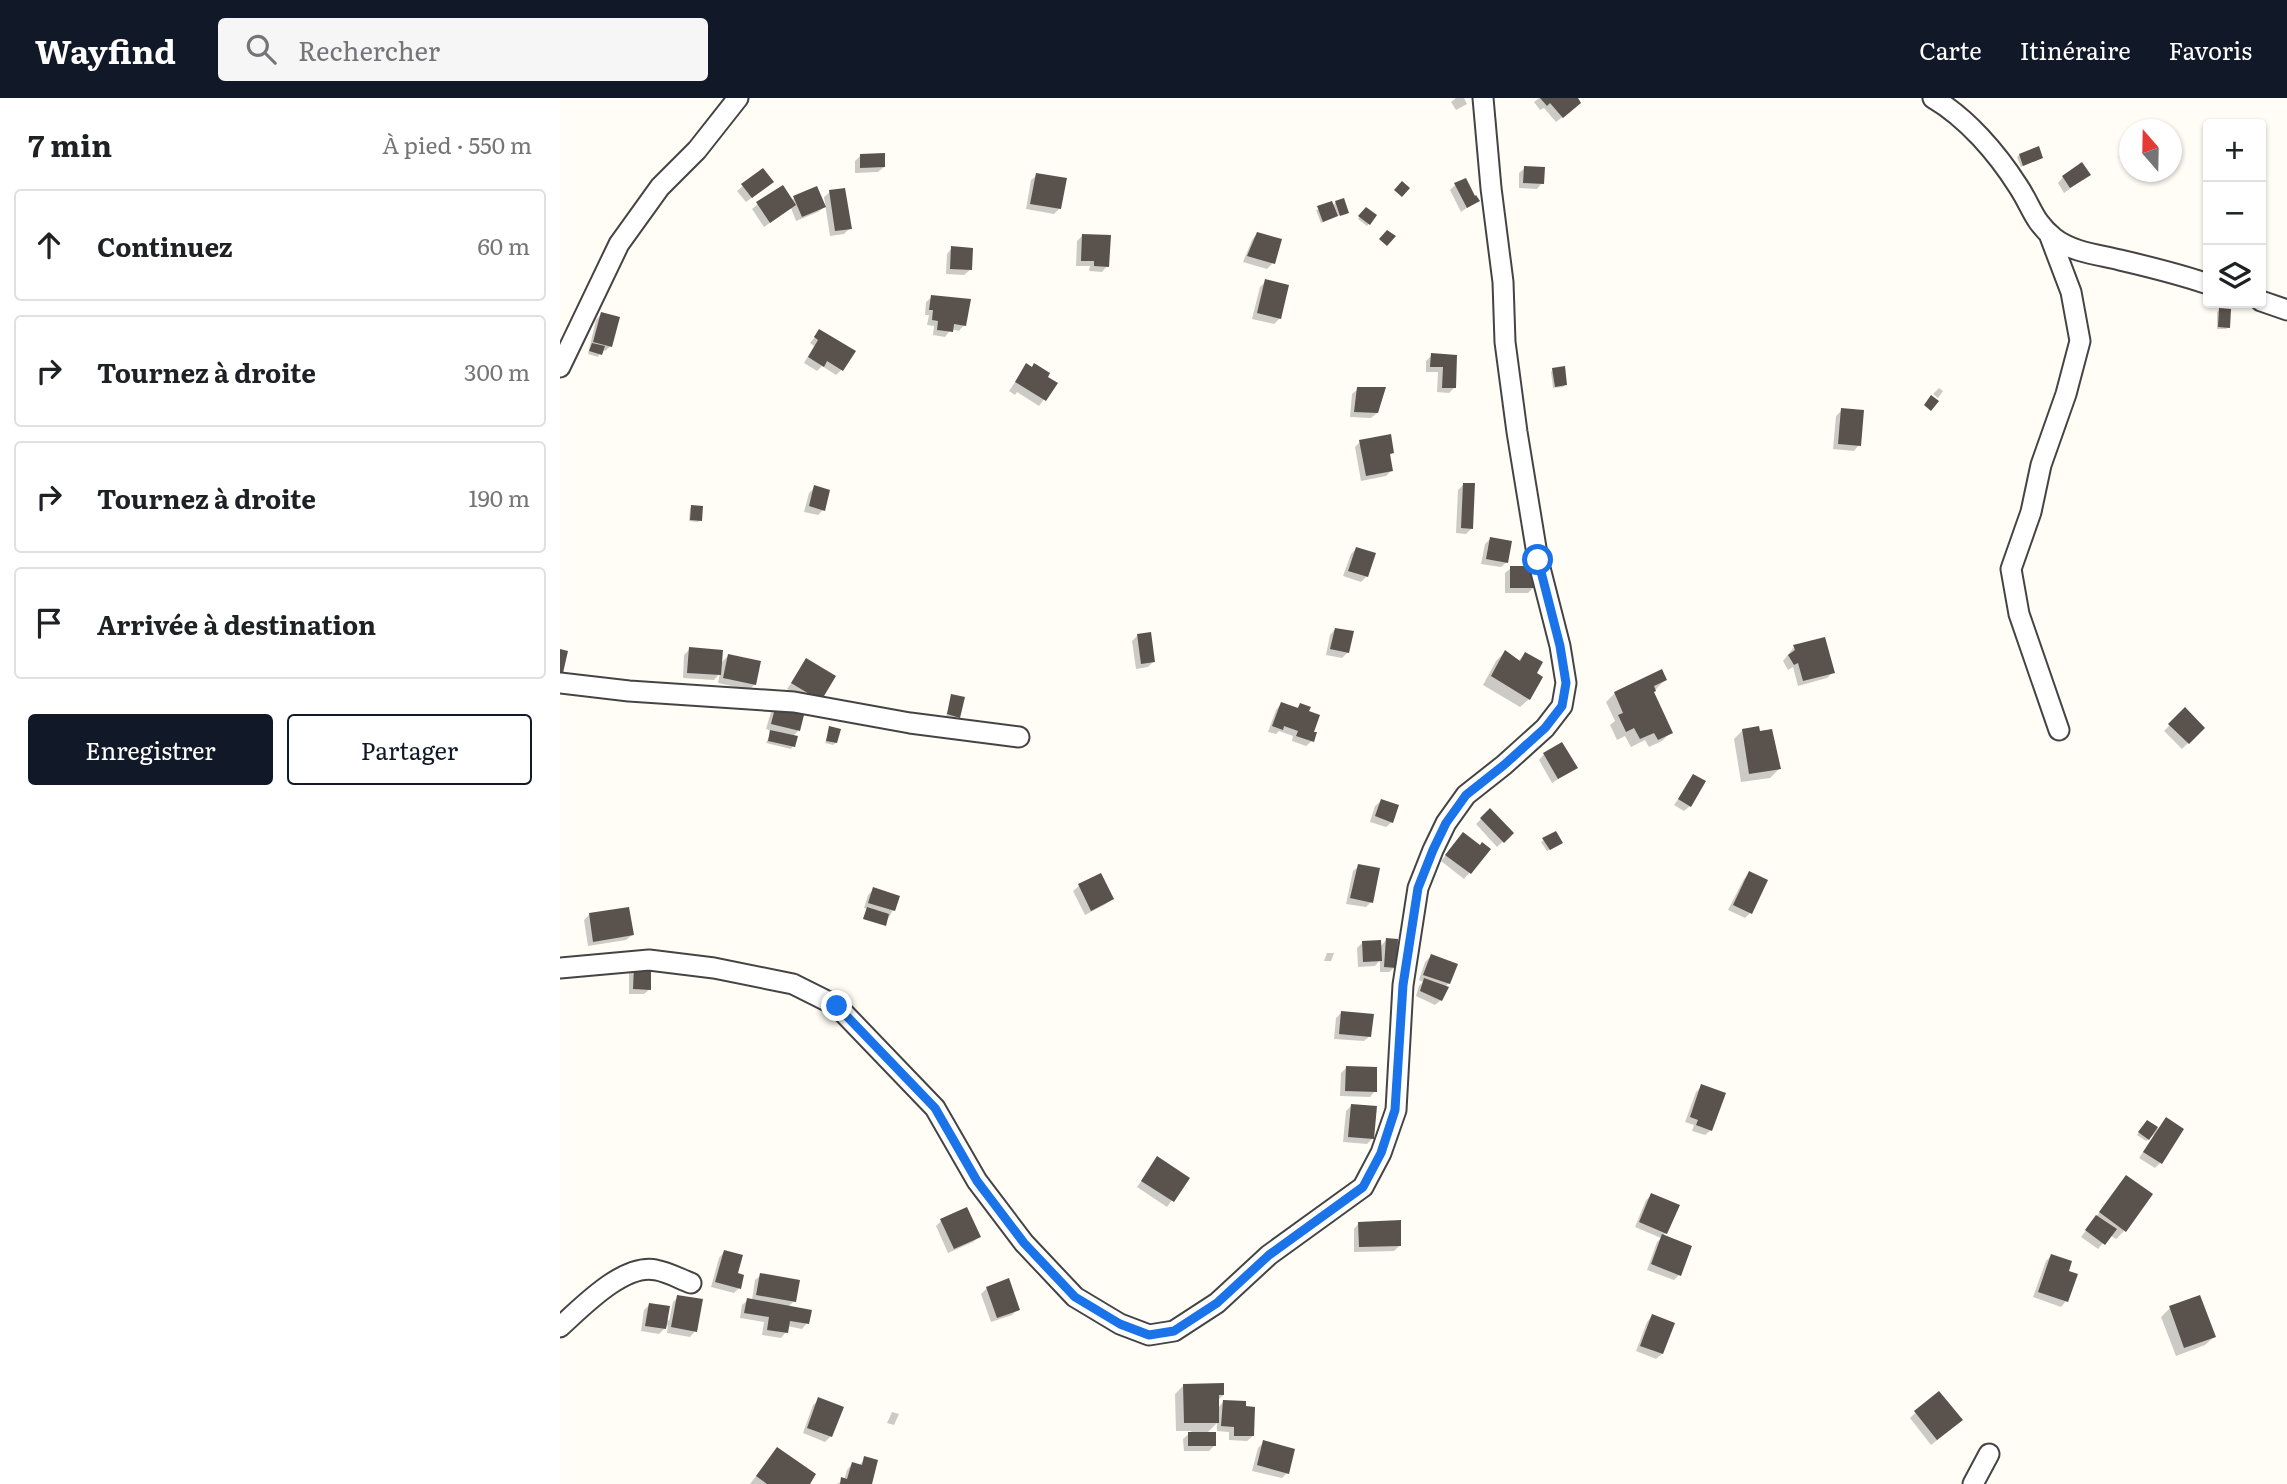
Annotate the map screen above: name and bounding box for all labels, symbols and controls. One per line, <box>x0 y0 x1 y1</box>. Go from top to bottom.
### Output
search box <box>218 18 708 81</box>
text: Wayfind <box>35 25 176 74</box>
icon: search <box>242 30 280 68</box>
text: Rechercher <box>298 30 440 69</box>
text: Carte <box>1919 32 1982 67</box>
text: Itinéraire <box>2020 32 2131 67</box>
text: Favoris <box>2169 32 2252 67</box>
north arrow <box>2119 119 2182 182</box>
map controls <box>2203 119 2266 308</box>
button: + <box>2203 119 2266 182</box>
text: 7 min <box>28 122 112 166</box>
text: À pied · 550 m <box>382 127 532 161</box>
button: − <box>2203 182 2266 245</box>
icon: ahead <box>30 226 68 264</box>
text: Continuez <box>97 226 233 265</box>
text: 60 m <box>477 228 530 262</box>
button: layers <box>2203 245 2266 308</box>
icon: right <box>30 352 68 390</box>
text: Tournez à droite <box>97 352 316 391</box>
text: 300 m <box>464 354 530 388</box>
icon: right <box>30 478 68 516</box>
text: Tournez à droite <box>97 478 316 517</box>
text: 190 m <box>468 480 530 514</box>
route start <box>1522 544 1553 575</box>
icon: arrive <box>30 604 68 642</box>
text: Arrivée à destination <box>97 604 376 643</box>
button: Enregistrer <box>28 714 273 785</box>
button: Partager <box>287 714 532 785</box>
route end <box>821 990 852 1021</box>

